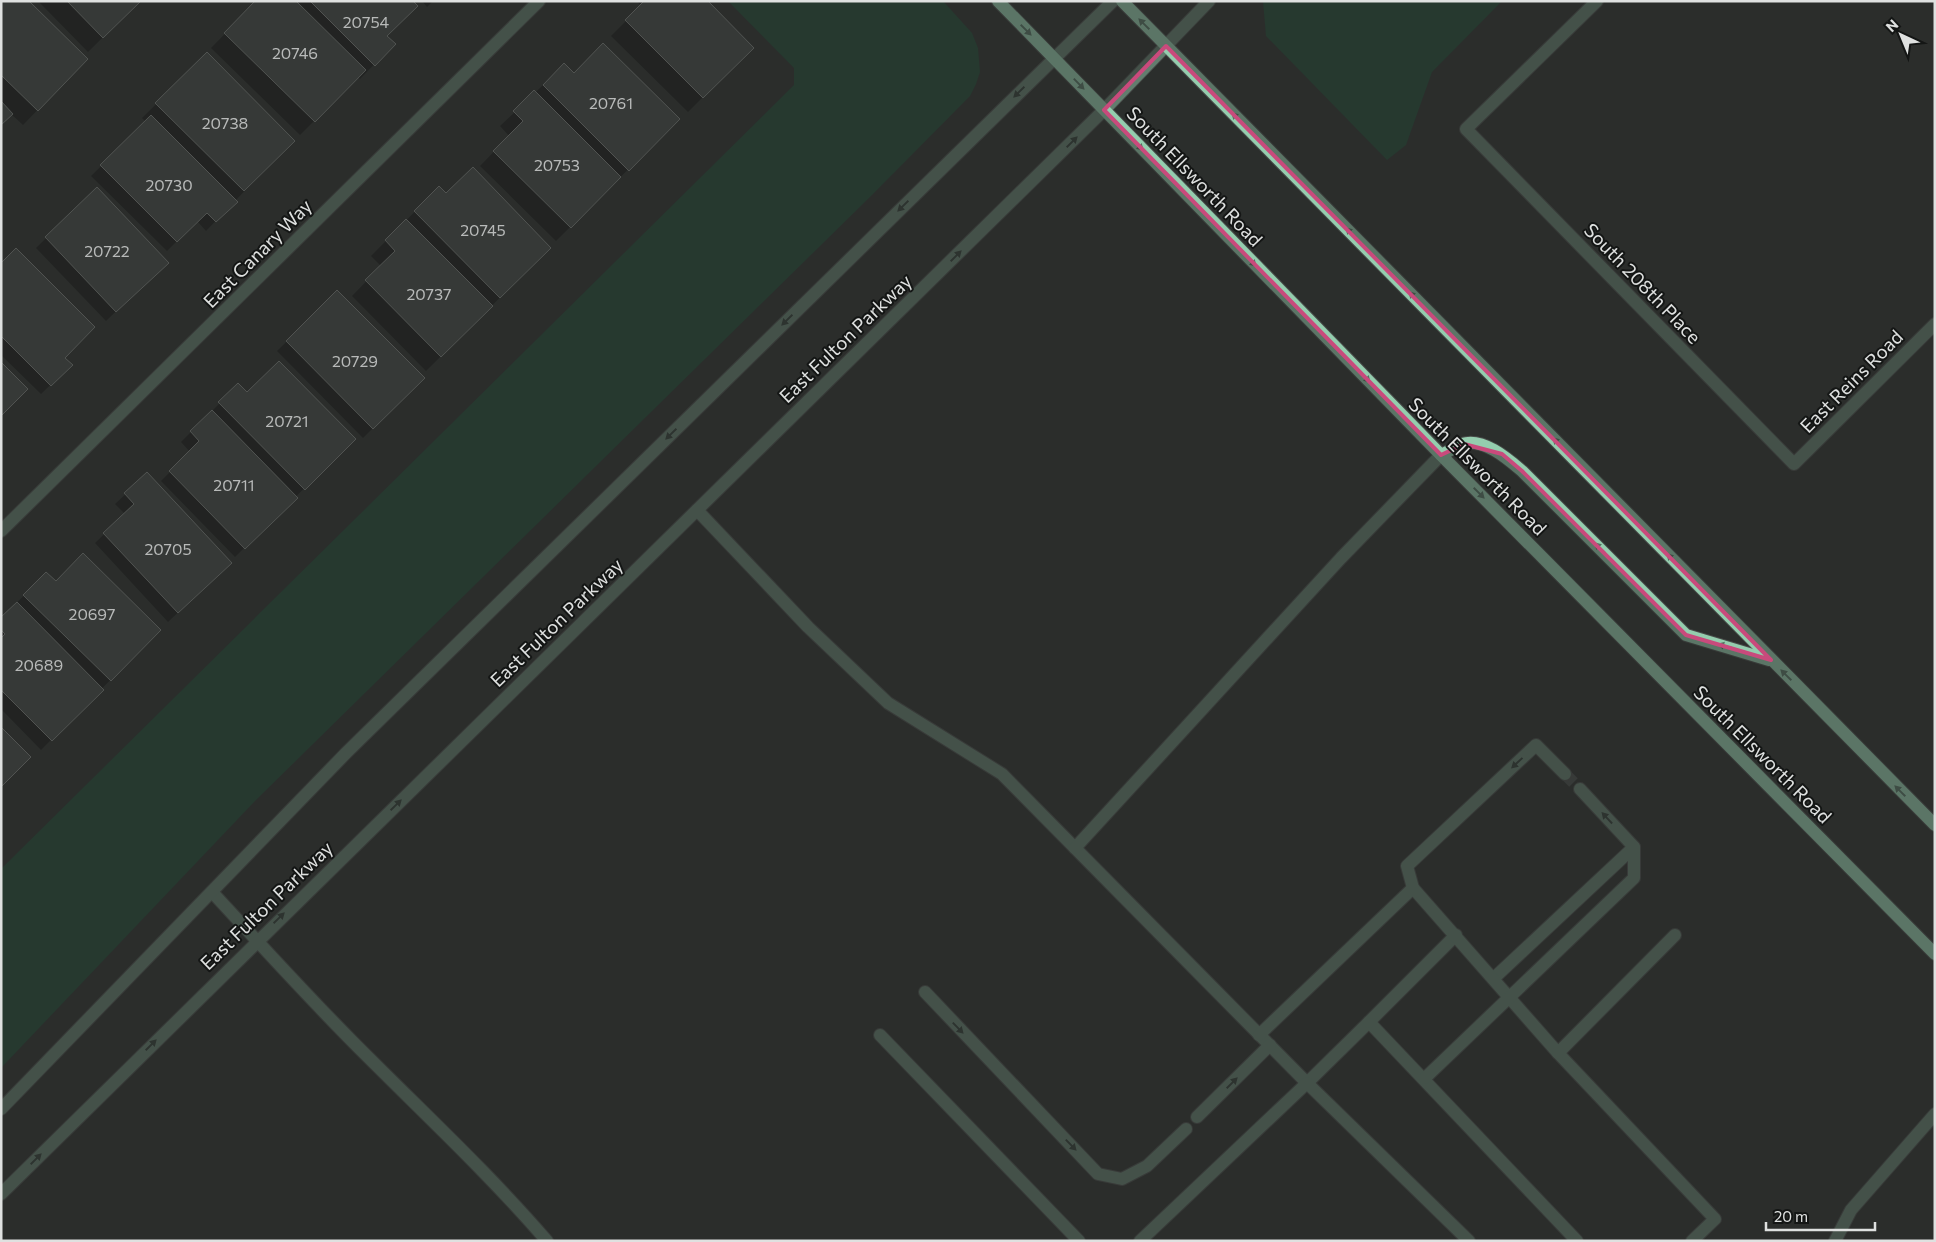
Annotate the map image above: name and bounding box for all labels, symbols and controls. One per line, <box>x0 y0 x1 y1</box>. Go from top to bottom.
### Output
north arrow <box>1876 10 1926 60</box>
house number: 20754 <box>343 12 390 31</box>
text: N <box>1882 16 1901 35</box>
one-way arrow <box>1138 18 1150 30</box>
one-way arrow <box>1020 24 1032 36</box>
house number: 20746 <box>272 43 318 62</box>
one-way arrow <box>1073 78 1085 90</box>
one-way arrow <box>1014 86 1026 98</box>
house number: 20761 <box>589 93 633 112</box>
street label: South Ellsworth Road <box>1122 101 1268 251</box>
one-way arrow <box>1231 112 1243 124</box>
house number: 20738 <box>202 113 248 132</box>
one-way arrow <box>1066 136 1078 148</box>
one-way arrow <box>1132 139 1144 151</box>
house number: 20753 <box>534 155 580 174</box>
house number: 20730 <box>145 175 193 194</box>
street label: East Canary Way <box>198 194 316 312</box>
one-way arrow <box>897 200 909 212</box>
street label: South 208th Place <box>1580 218 1706 348</box>
house number: 20745 <box>460 220 506 239</box>
one-way arrow <box>1345 228 1357 240</box>
house number: 20722 <box>84 241 130 260</box>
one-way arrow <box>950 250 962 262</box>
one-way arrow <box>1245 255 1257 267</box>
street label: East Fulton Parkway <box>774 269 916 407</box>
house number: 20737 <box>406 284 452 303</box>
one-way arrow <box>1408 291 1420 303</box>
one-way arrow <box>782 314 794 326</box>
street label: East Reins Road <box>1795 325 1907 437</box>
house number: 20729 <box>332 351 378 370</box>
one-way arrow <box>1359 371 1371 383</box>
street label: South Ellsworth Road <box>1404 392 1552 540</box>
house number: 20721 <box>265 411 309 430</box>
one-way arrow <box>666 428 678 440</box>
one-way arrow <box>1552 438 1564 450</box>
house number: 20711 <box>213 475 255 494</box>
one-way arrow <box>1473 487 1485 499</box>
house number: 20705 <box>144 539 192 558</box>
one-way arrow <box>1594 543 1606 555</box>
street label: East Fulton Parkway <box>485 553 627 691</box>
one-way arrow <box>1666 554 1678 566</box>
house number: 20697 <box>69 604 115 623</box>
one-way arrow <box>1717 642 1732 650</box>
house number: 20689 <box>15 655 63 674</box>
one-way arrow <box>1780 669 1792 681</box>
street label: South Ellsworth Road <box>1689 680 1837 828</box>
one-way arrow <box>1512 757 1524 769</box>
one-way arrow <box>1895 785 1907 797</box>
one-way arrow <box>389 799 401 811</box>
one-way arrow <box>1601 813 1613 825</box>
street label: East Fulton Parkway <box>195 836 337 974</box>
one-way arrow <box>273 913 285 925</box>
one-way arrow <box>952 1021 964 1033</box>
one-way arrow <box>145 1039 157 1051</box>
one-way arrow <box>1226 1077 1238 1089</box>
one-way arrow <box>1065 1139 1077 1151</box>
one-way arrow <box>30 1153 42 1165</box>
scale bar <box>1766 1200 1875 1232</box>
text: 20 m <box>1774 1207 1808 1225</box>

